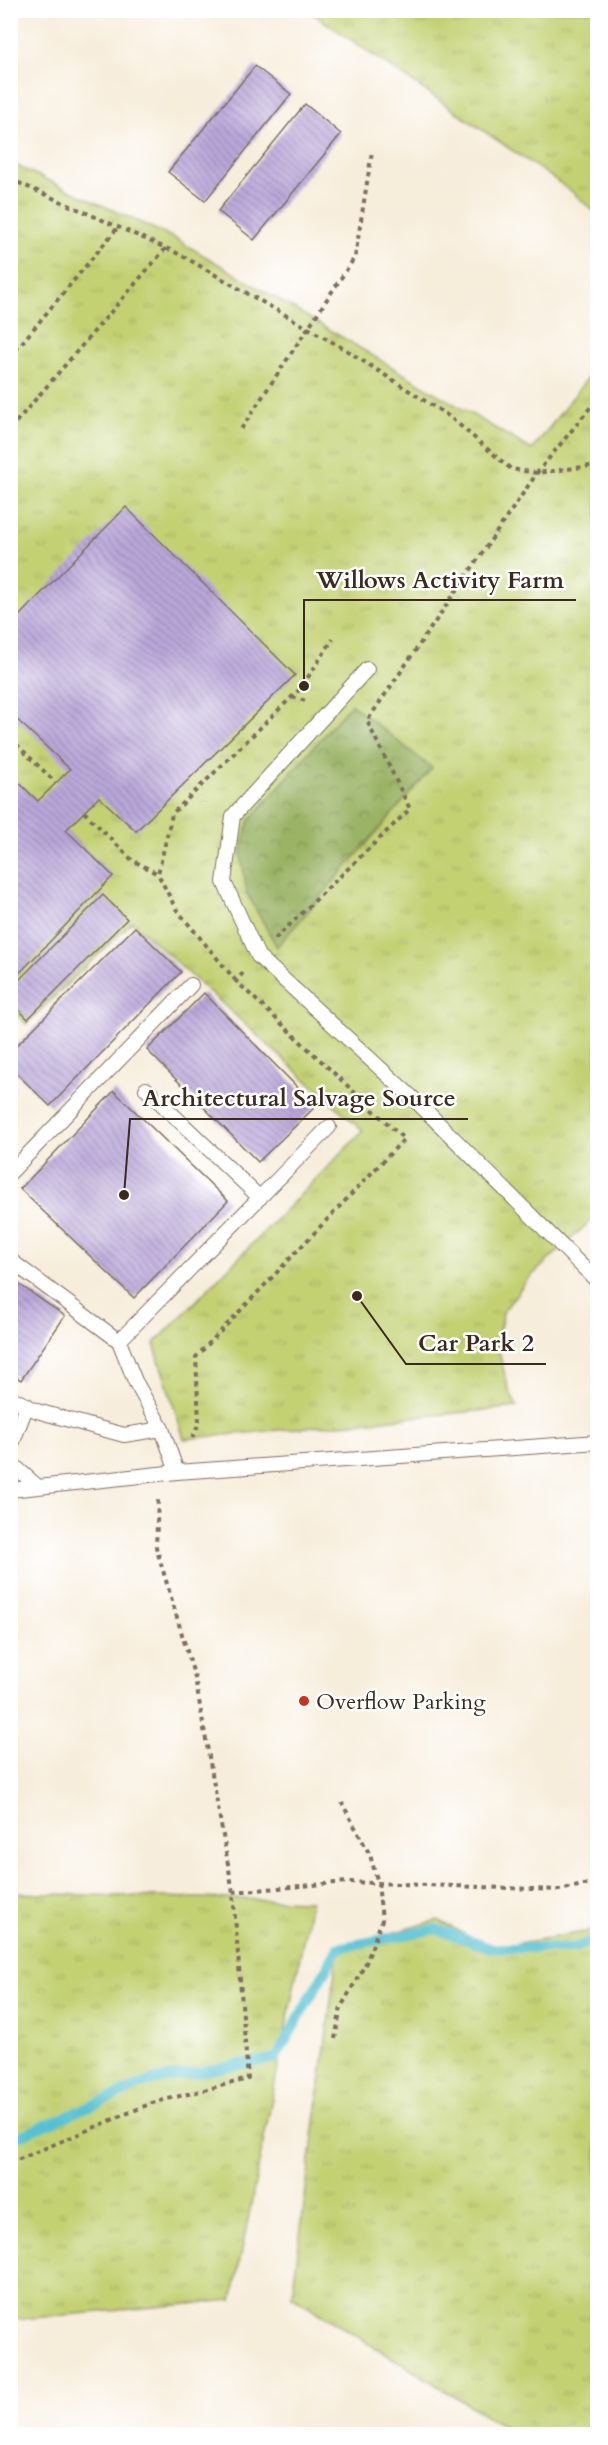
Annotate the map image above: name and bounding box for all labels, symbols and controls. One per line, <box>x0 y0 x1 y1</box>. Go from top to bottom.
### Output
callout: Willows Activity Farm <box>304 558 576 600</box>
text: Willows Activity Farm <box>315 564 565 597</box>
callout: Architectural Salvage Source <box>130 1077 468 1119</box>
text: Architectural Salvage Source <box>142 1082 456 1115</box>
callout: Car Park 2 <box>406 1322 546 1364</box>
text: Car Park 2 <box>418 1327 534 1360</box>
place label: Overflow Parking <box>316 1687 486 1717</box>
marker: Overflow Parking <box>297 1694 311 1708</box>

